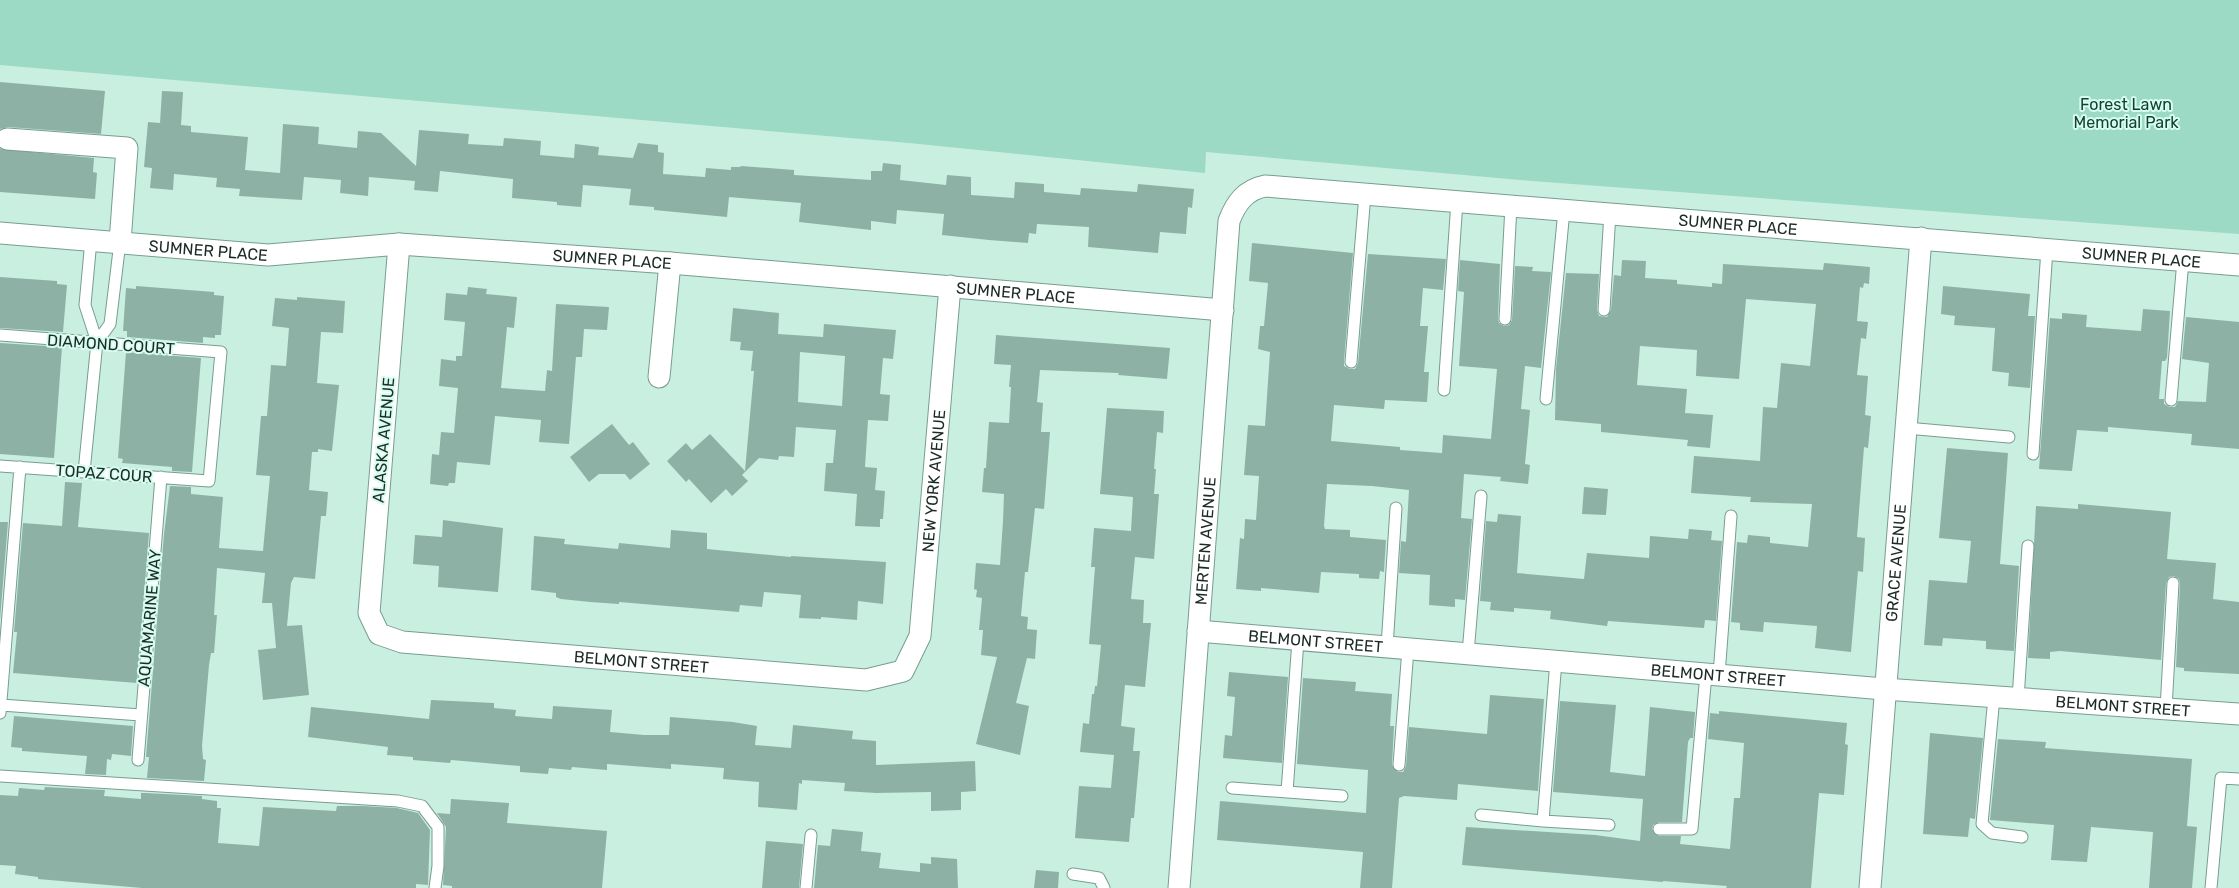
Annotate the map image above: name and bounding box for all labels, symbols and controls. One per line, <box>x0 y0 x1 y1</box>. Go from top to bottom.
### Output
park label: Forest Lawn Memorial Park <box>2074 95 2179 132</box>
street label: SUMNER PLACE <box>1678 211 1798 239</box>
street label: SUMNER PLACE <box>148 236 268 265</box>
street label: SUMNER PLACE <box>2081 243 2202 272</box>
street label: SUMNER PLACE <box>552 246 672 273</box>
street label: SUMNER PLACE <box>955 278 1076 307</box>
street label: DIAMOND COURT <box>46 331 175 358</box>
street label: ALASKA AVENUE <box>369 377 398 504</box>
street label: NEW YORK AVENUE <box>918 409 949 553</box>
street label: TOPAZ COUR <box>55 461 153 486</box>
street label: MERTEN AVENUE <box>1191 476 1220 606</box>
street label: GRACE AVENUE <box>1882 503 1910 623</box>
street label: AQUAMARINE WAY <box>134 548 165 688</box>
street label: BELMONT STREET <box>1247 626 1384 657</box>
street label: BELMONT STREET <box>573 647 709 677</box>
street label: BELMONT STREET <box>1650 660 1786 691</box>
street label: BELMONT STREET <box>2055 692 2191 721</box>

